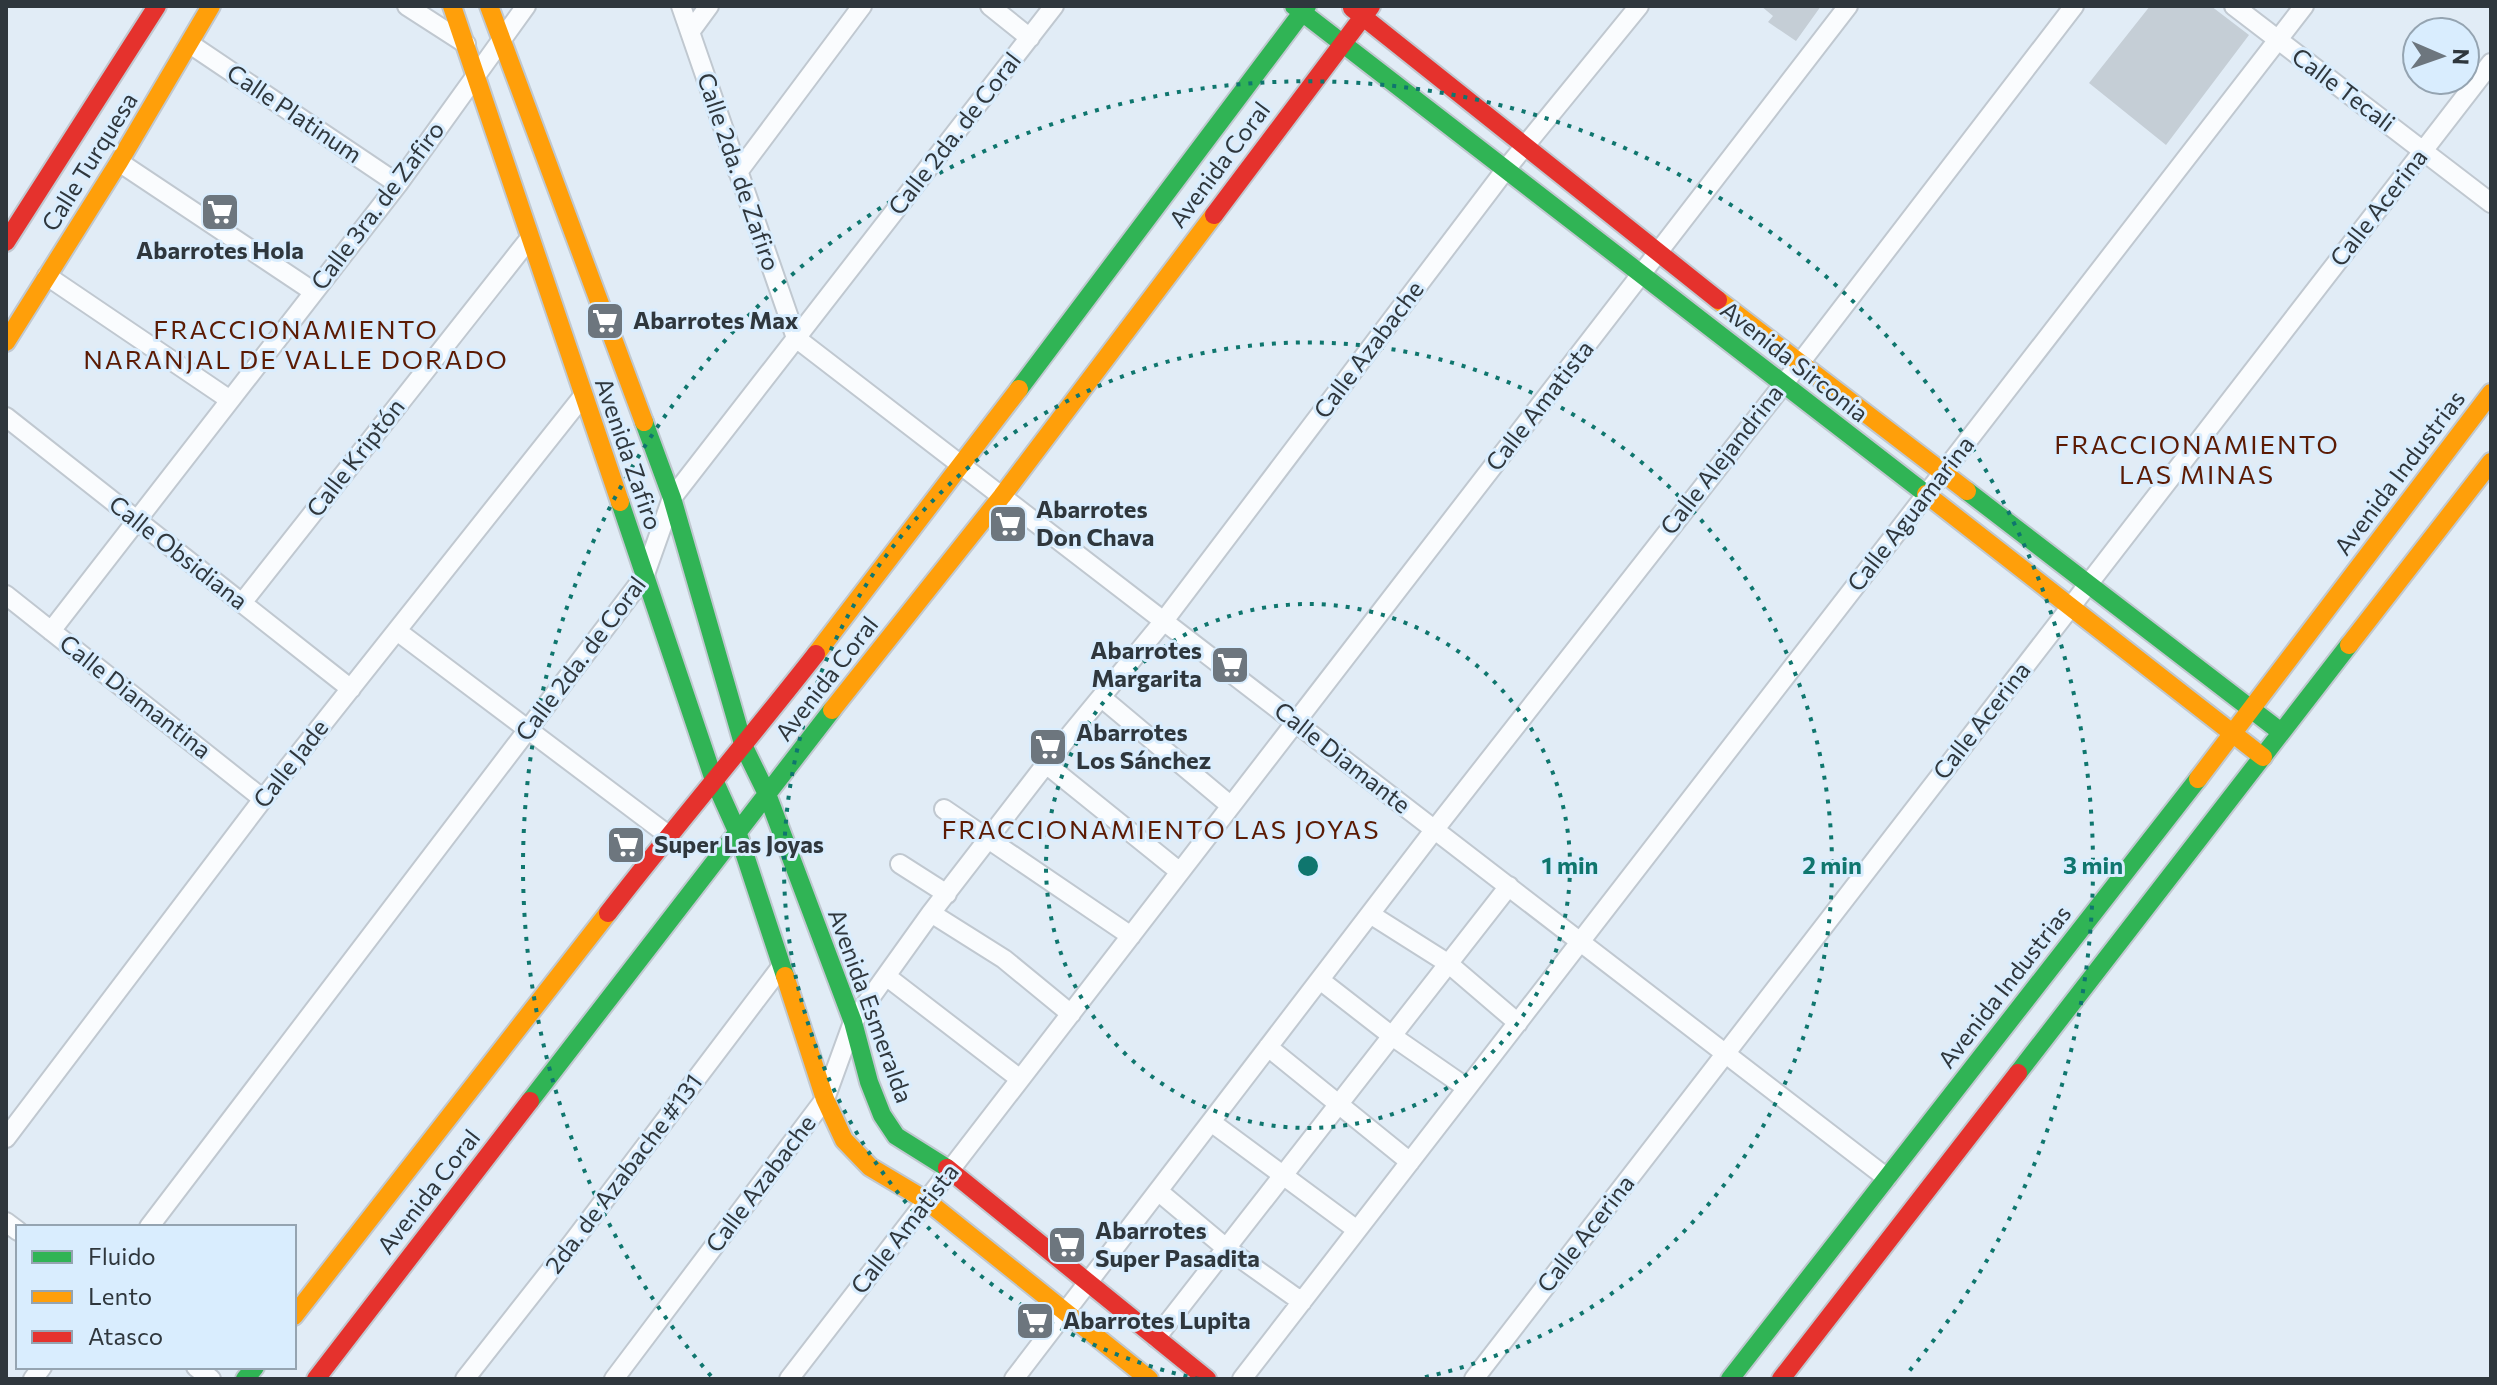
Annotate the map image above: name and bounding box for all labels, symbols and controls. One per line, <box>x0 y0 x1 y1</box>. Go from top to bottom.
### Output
north arrow <box>2401 16 2481 96</box>
street label: Calle Tecali <box>2287 41 2401 137</box>
street label: Calle 2da. de Coral <box>881 46 1026 220</box>
text: N <box>2448 48 2475 65</box>
street label: Calle Platinum <box>222 57 368 168</box>
street label: Calle 2da. de Zafiro <box>692 69 787 274</box>
street label: Calle Turquesa <box>35 87 143 236</box>
street label: Avenida Coral <box>1162 96 1275 233</box>
street label: Calle 3ra. de Zafiro <box>304 115 450 295</box>
street label: Calle Acerina <box>2323 143 2433 272</box>
supermarket icon: Abarrotes Hola <box>199 191 241 233</box>
place label: Abarrotes Hola <box>136 235 304 264</box>
street label: Calle Azabache <box>1307 275 1429 424</box>
street label: Avenida Sirconia <box>1715 294 1874 427</box>
supermarket icon: Abarrotes Max <box>584 300 626 342</box>
place label: Abarrotes Max <box>633 305 799 334</box>
district label: FRACCIONAMIENTO NARANJAL DE VALLE DORADO <box>83 313 509 374</box>
street label: Calle Amatista <box>1479 334 1599 476</box>
street label: Avenida Zafiro <box>590 374 669 533</box>
street label: Calle Alejandrina <box>1653 378 1788 540</box>
street label: Avenida Industrias <box>2327 384 2470 560</box>
street label: Calle Kriptón <box>300 392 410 522</box>
district label: FRACCIONAMIENTO LAS MINAS <box>2054 428 2340 489</box>
street label: Calle Aguamarina <box>1840 430 1979 596</box>
street label: Calle Obsidiana <box>104 489 254 615</box>
place label: Abarrotes Don Chava <box>1036 494 1154 551</box>
supermarket icon: Abarrotes Don Chava <box>987 503 1029 545</box>
street label: Calle 2da. de Coral <box>509 570 651 746</box>
street label: Avenida Coral <box>768 610 883 746</box>
street label: Calle Diamantina <box>54 628 218 764</box>
place label: Abarrotes Margarita <box>1090 635 1202 692</box>
supermarket icon: Abarrotes Margarita <box>1209 644 1251 686</box>
street label: Calle Acerina <box>1926 656 2036 785</box>
street label: Calle Diamante <box>1269 695 1417 819</box>
street label: Calle Jade <box>246 713 333 813</box>
place label: Abarrotes Los Sánchez <box>1076 717 1211 774</box>
supermarket icon: Abarrotes Los Sánchez <box>1027 726 1069 768</box>
district label: FRACCIONAMIENTO LAS JOYAS <box>941 813 1381 844</box>
supermarket icon: Super Las Joyas <box>605 824 647 866</box>
place label: Super Las Joyas <box>654 829 824 858</box>
text: 1 min <box>1542 850 1598 879</box>
text: 2 min <box>1802 850 1862 879</box>
text: 3 min <box>2063 850 2123 879</box>
centre of rings <box>1294 852 1322 880</box>
street label: Avenida Industrias <box>1931 899 2076 1073</box>
street label: Avenida Esmeralda <box>823 905 920 1106</box>
street label: 2da. de Azabache #131 <box>538 1068 707 1279</box>
street label: Calle Azabache <box>699 1109 821 1258</box>
street label: Avenida Coral <box>370 1123 485 1259</box>
street label: Calle Amatista <box>844 1157 964 1299</box>
street label: Calle Acerina <box>1530 1169 1640 1298</box>
place label: Abarrotes Super Pasadita <box>1095 1215 1260 1272</box>
supermarket icon: Abarrotes Super Pasadita <box>1046 1224 1088 1266</box>
legend <box>16 1225 296 1369</box>
text: Fluido <box>88 1241 156 1270</box>
text: Lento <box>88 1281 152 1310</box>
supermarket icon: Abarrotes Lupita <box>1014 1300 1056 1342</box>
place label: Abarrotes Lupita <box>1063 1305 1251 1334</box>
text: Atasco <box>88 1321 163 1350</box>

